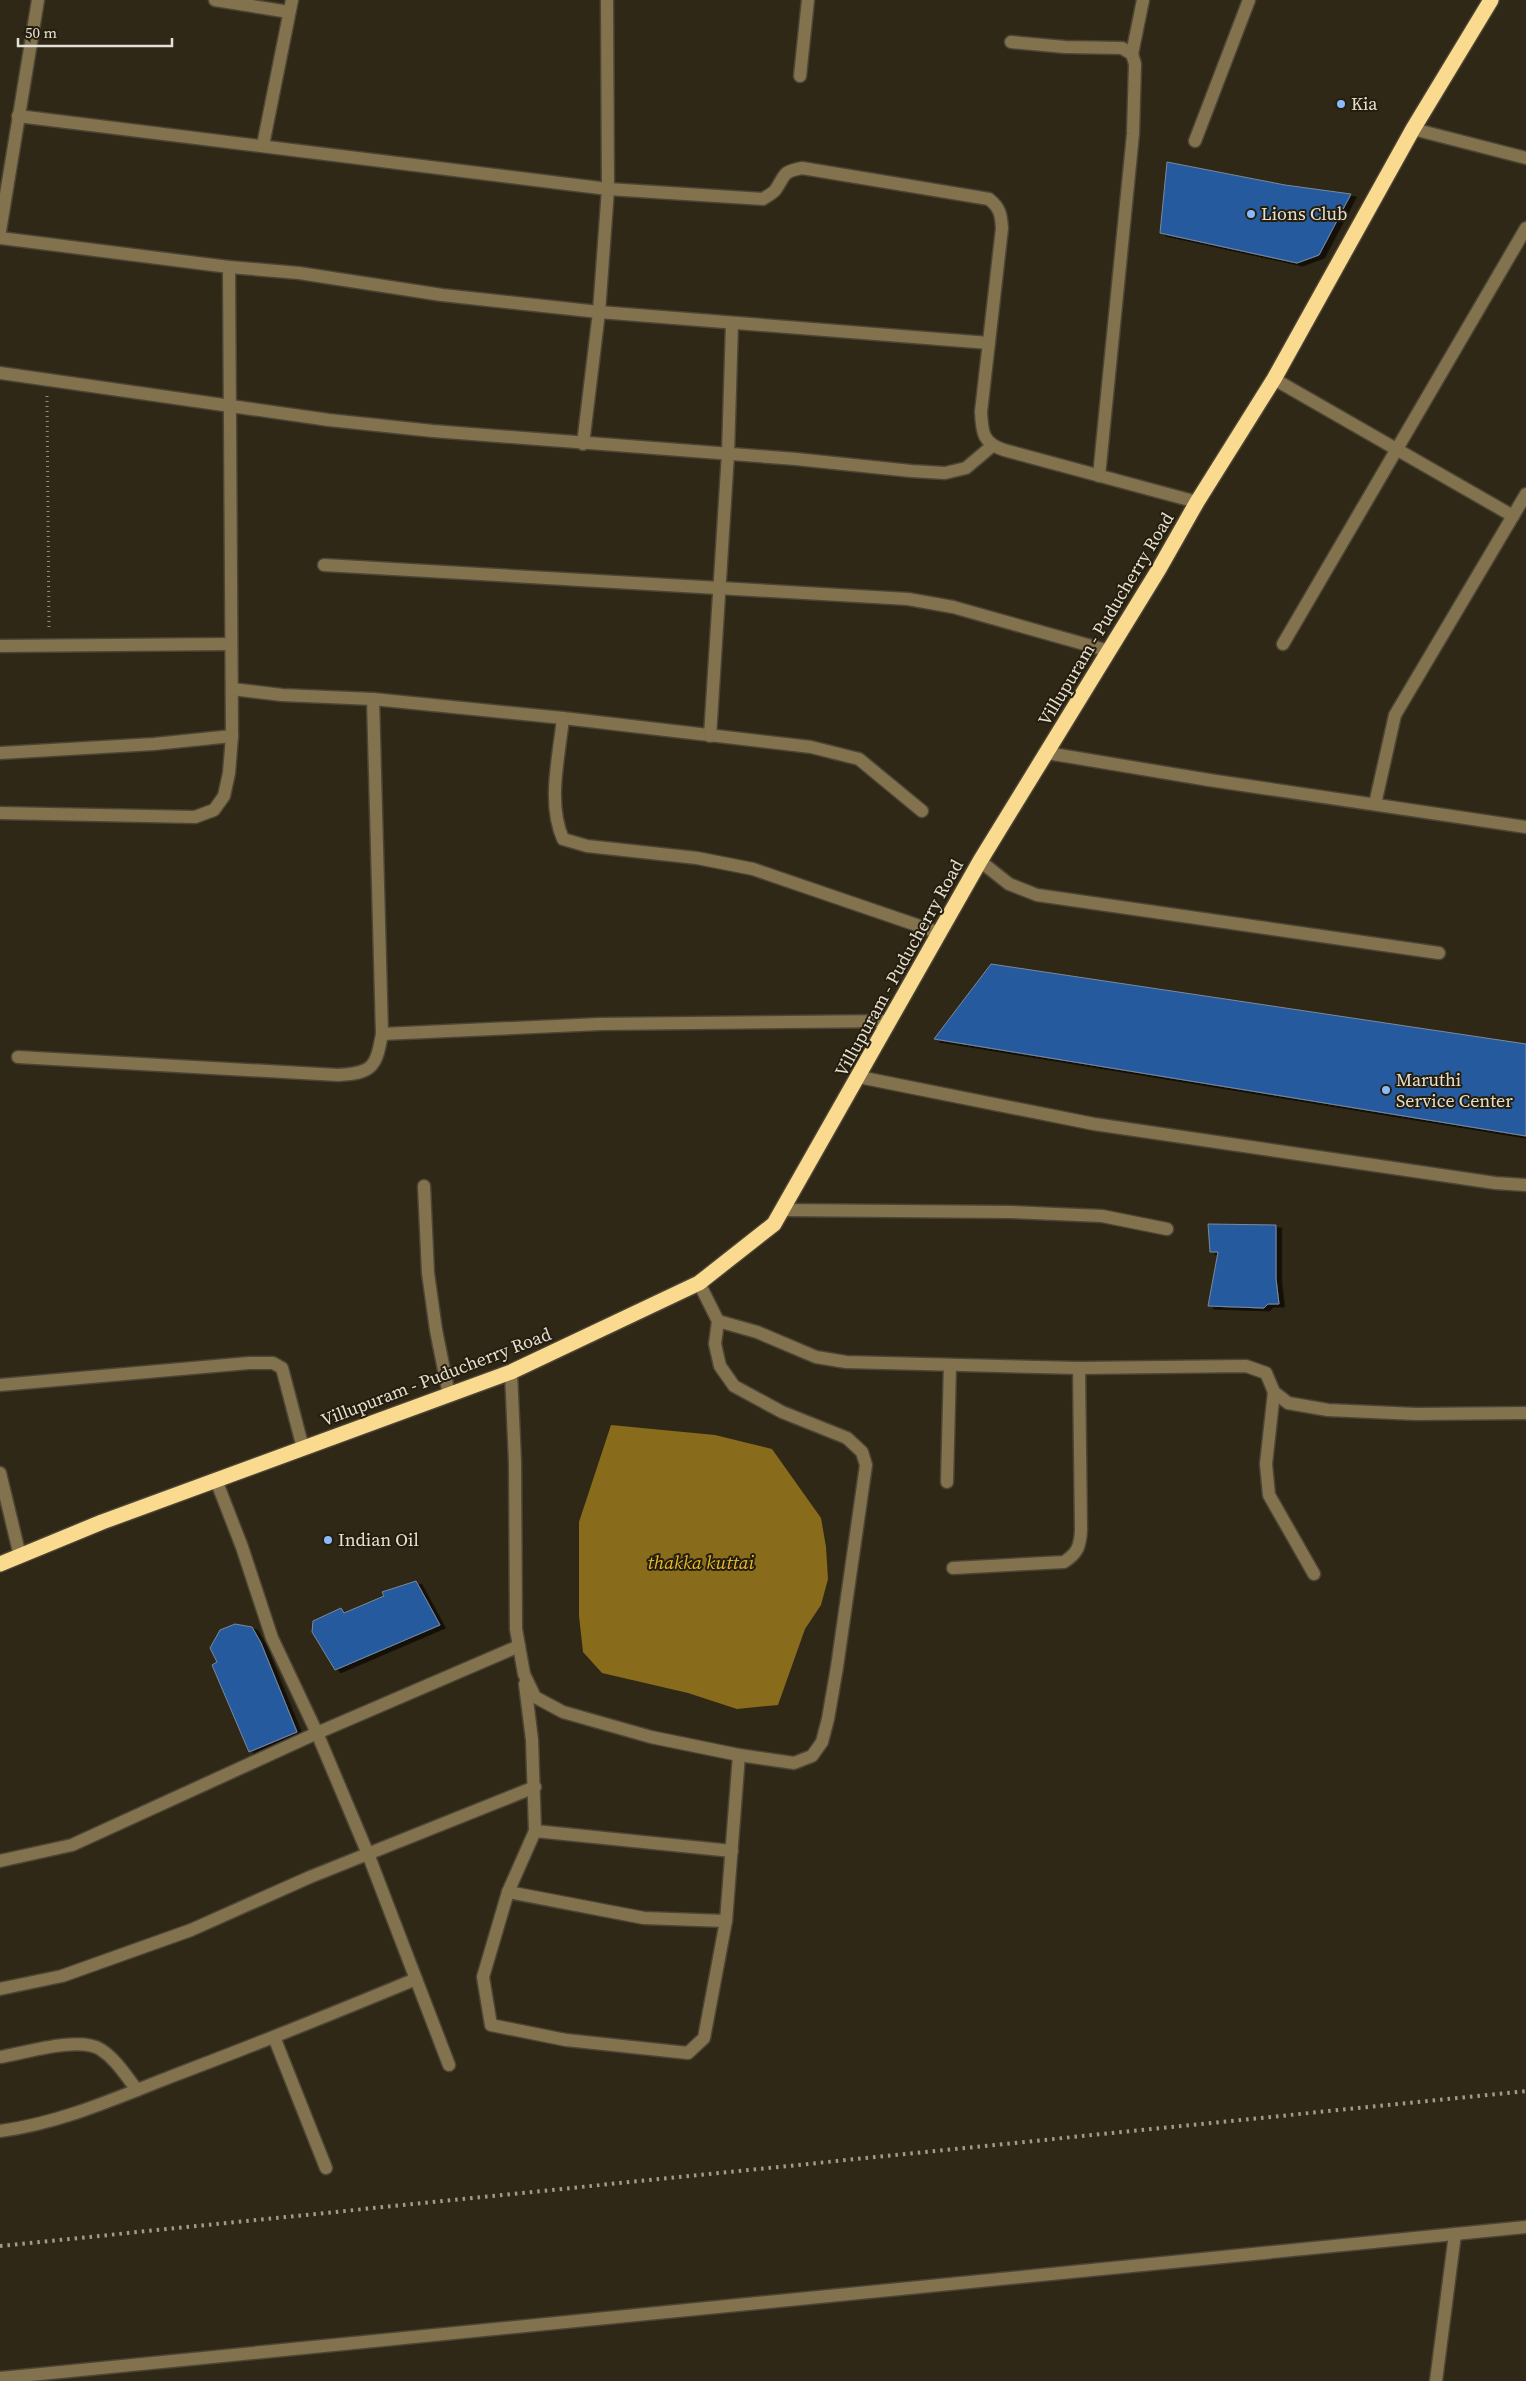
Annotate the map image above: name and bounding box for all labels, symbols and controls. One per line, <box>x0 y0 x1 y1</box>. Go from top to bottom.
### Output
scale bar <box>18 15 171 47</box>
text: 50 m <box>25 22 57 43</box>
place label: Kia <box>1351 91 1378 116</box>
marker: Kia <box>1335 98 1347 110</box>
place label: Lions Club <box>1261 201 1347 226</box>
marker: Lions Club <box>1245 208 1257 220</box>
street label: Villupuram - Puducherry Road <box>1032 507 1179 730</box>
street label: Villupuram - Puducherry Road <box>828 855 969 1081</box>
place label: Maruthi Service Center <box>1396 1067 1513 1113</box>
marker: Maruthi Service Center <box>1380 1084 1392 1096</box>
street label: Villupuram - Puducherry Road <box>317 1321 555 1432</box>
place label: Indian Oil <box>338 1527 419 1552</box>
marker: Indian Oil <box>322 1534 334 1546</box>
water label: thakka kuttai <box>648 1549 755 1575</box>

